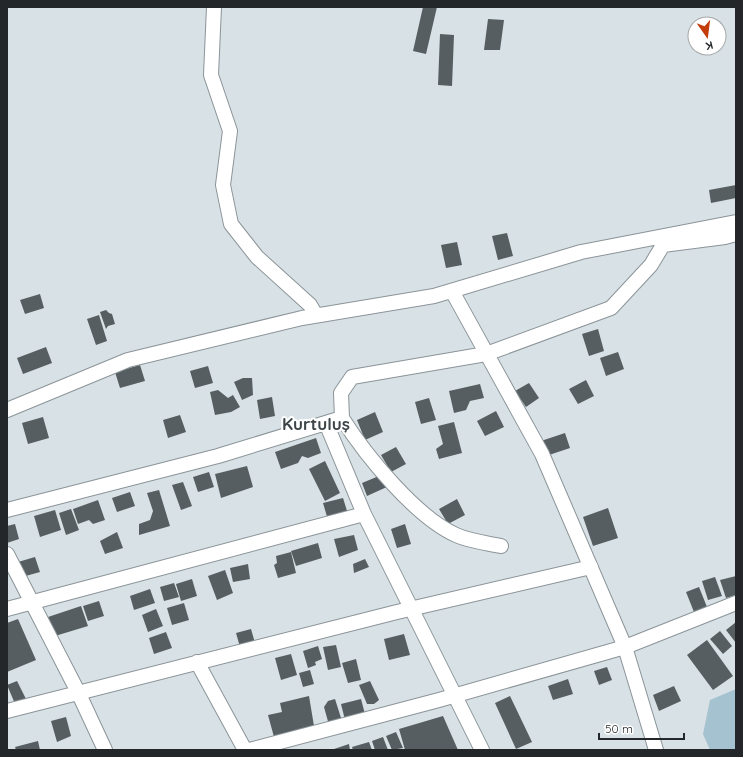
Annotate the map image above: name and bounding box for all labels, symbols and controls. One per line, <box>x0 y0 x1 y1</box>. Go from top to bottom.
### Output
north arrow <box>687 16 727 56</box>
text: K <box>704 38 715 53</box>
district label: Kurtuluş <box>282 413 350 434</box>
scale bar <box>599 715 684 741</box>
text: 50 m <box>605 721 633 736</box>

